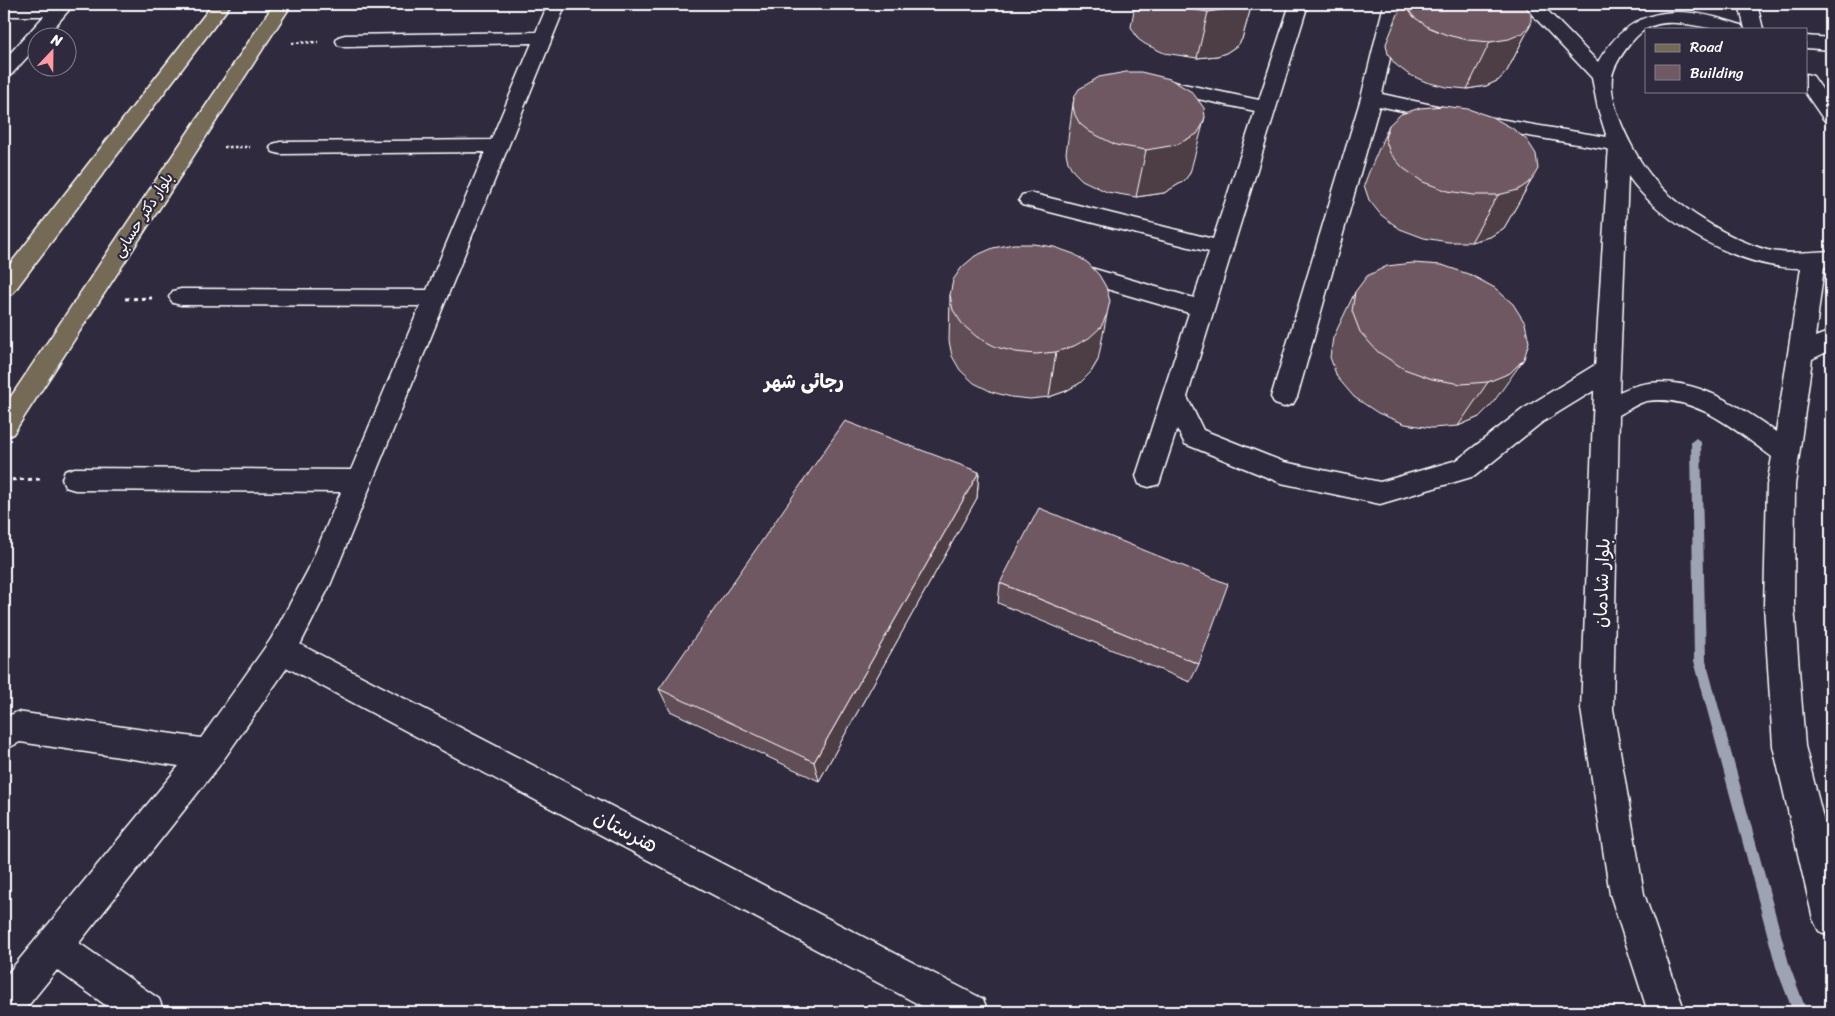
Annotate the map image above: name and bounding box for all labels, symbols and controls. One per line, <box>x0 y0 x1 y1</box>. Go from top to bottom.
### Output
text: N <box>47 27 66 54</box>
north arrow <box>28 28 78 78</box>
legend <box>1645 28 1808 92</box>
text: Road <box>1690 34 1723 60</box>
text: Building <box>1690 60 1744 86</box>
street label: بلوار دکتر حسابی <box>106 167 180 263</box>
district label: رجائی شهر <box>762 365 844 398</box>
street label: بلوار شادمان <box>1584 538 1620 628</box>
street label: هنرستان <box>587 798 665 864</box>

